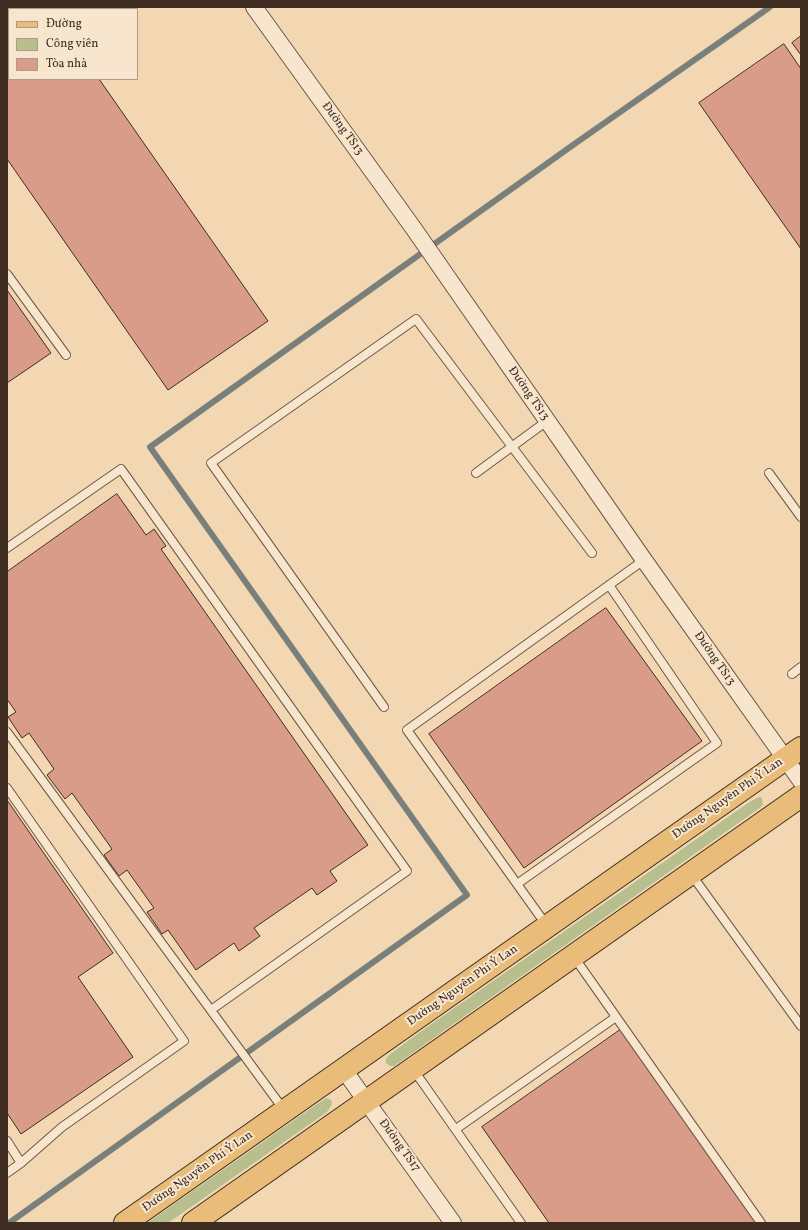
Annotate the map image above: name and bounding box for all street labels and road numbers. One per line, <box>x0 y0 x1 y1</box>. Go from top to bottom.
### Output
street label: Đường TS13 <box>318 100 366 158</box>
street label: Đường TS13 <box>504 364 552 424</box>
street label: Đường TS13 <box>690 629 738 689</box>
street label: Đường Nguyên Phi Ỷ Lan <box>670 755 786 843</box>
street label: Đường Nguyên Phi Ỷ Lan <box>405 942 521 1030</box>
street label: Đường TS17 <box>375 1117 423 1175</box>
street label: Đường Nguyên Phi Ỷ Lan <box>140 1128 256 1216</box>

